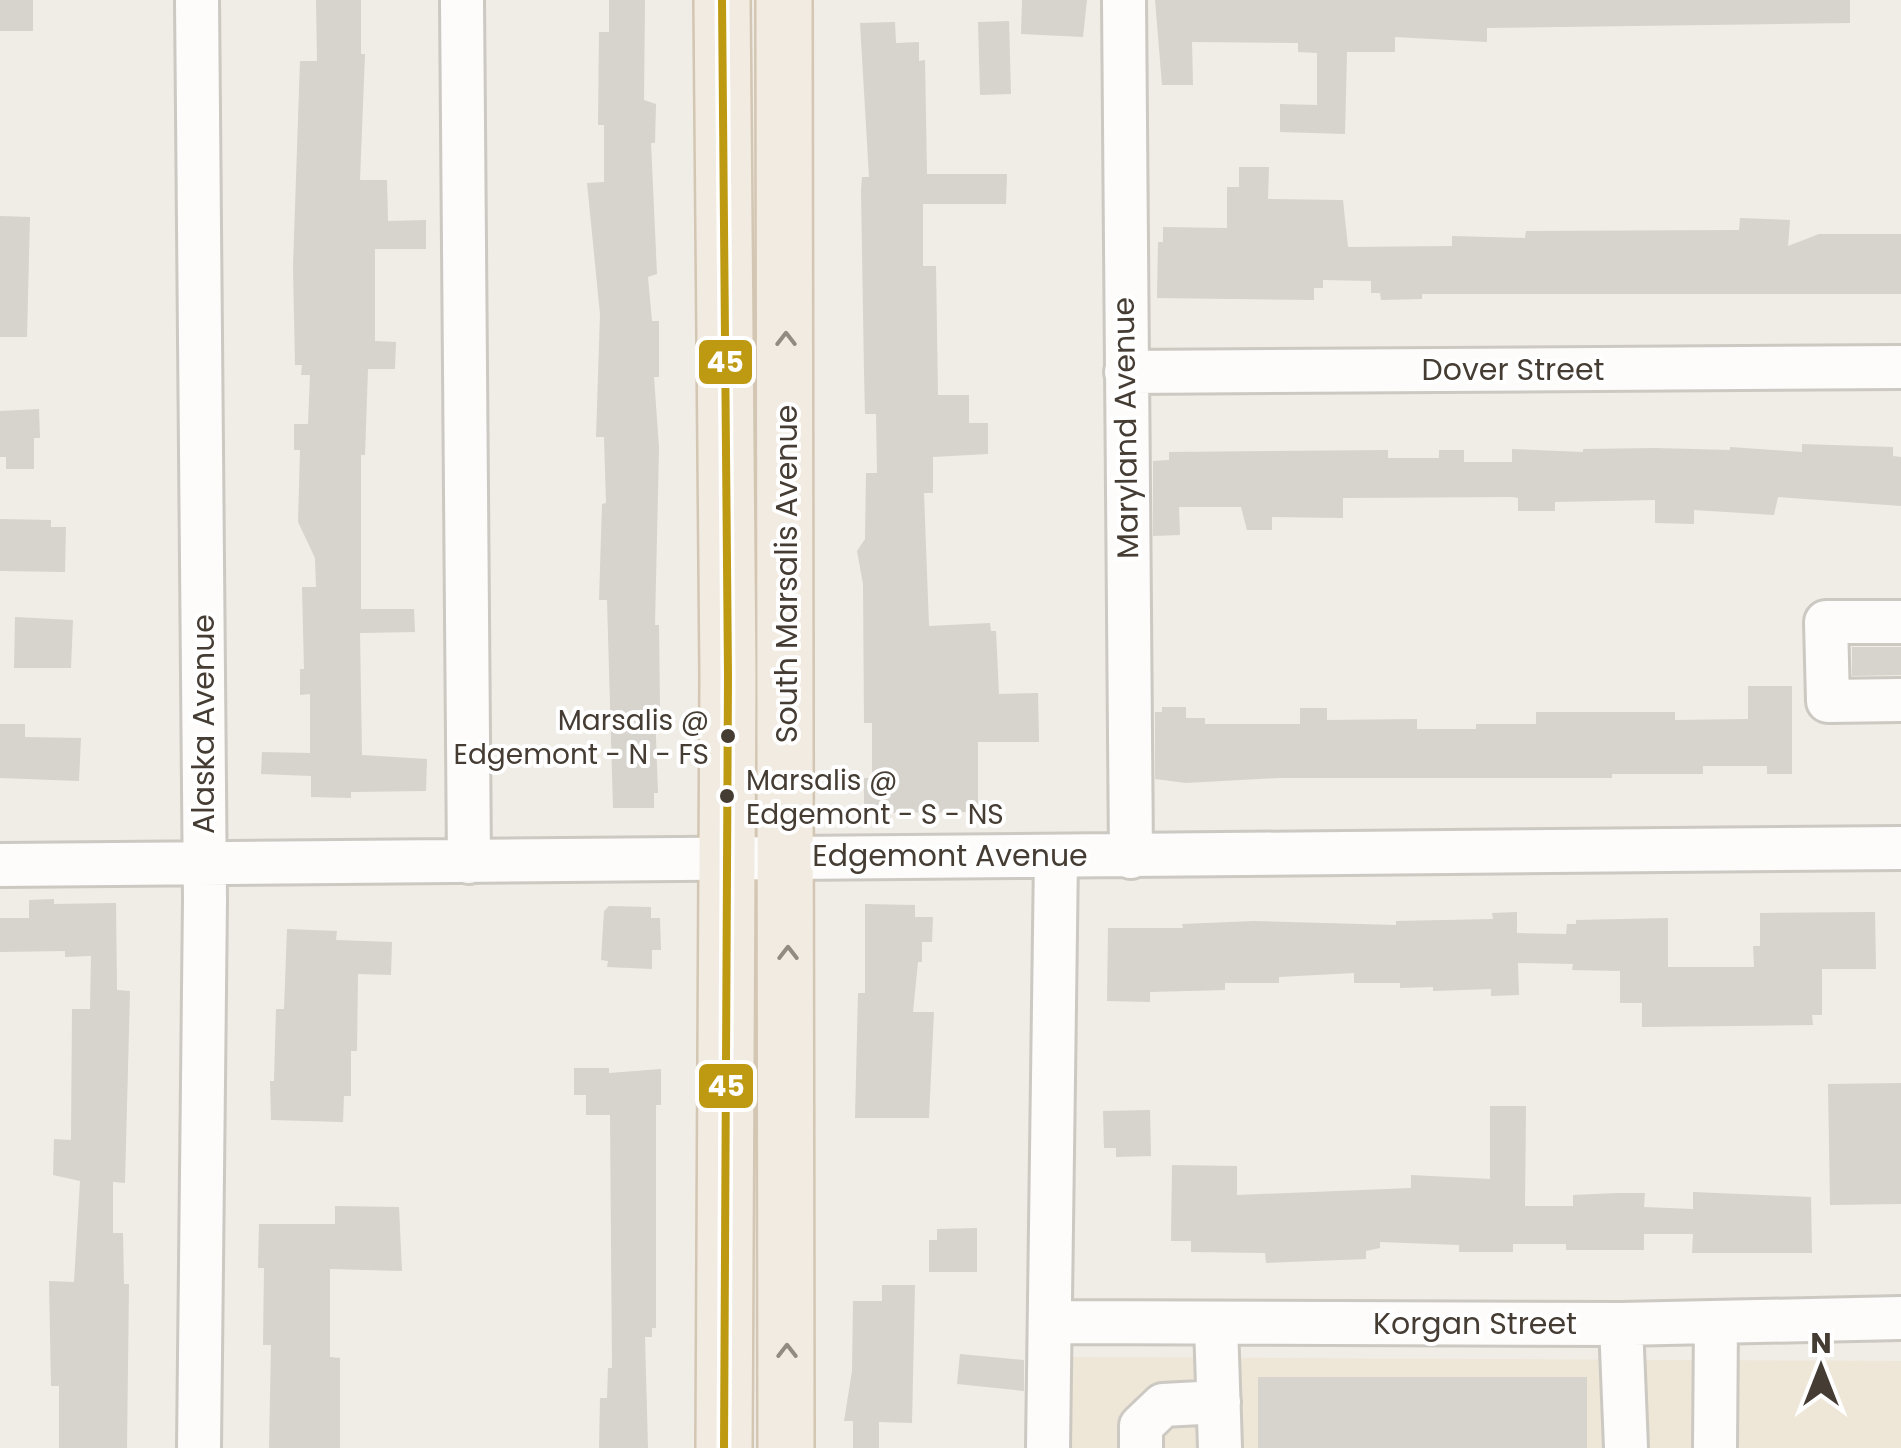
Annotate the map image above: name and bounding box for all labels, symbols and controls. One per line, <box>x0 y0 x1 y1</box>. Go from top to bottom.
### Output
street label: Maryland Avenue <box>1102 297 1149 559</box>
one-way arrow <box>776 330 797 346</box>
line badge: 45 <box>697 338 754 386</box>
text: 45 <box>706 343 744 382</box>
street label: Dover Street <box>1422 348 1604 391</box>
street label: South Marsalis Avenue <box>765 405 808 743</box>
street label: Alaska Avenue <box>182 614 225 834</box>
place label: Marsalis @ Edgemont - N - FS <box>454 701 709 774</box>
marker: Marsalis @ Edgemont - N - FS <box>718 726 738 746</box>
place label: Marsalis @ Edgemont - S - NS <box>746 761 1004 834</box>
marker: Marsalis @ Edgemont - S - NS <box>717 786 737 806</box>
street label: Edgemont Avenue <box>812 834 1088 877</box>
one-way arrow <box>777 944 799 960</box>
line badge: 45 <box>697 1062 755 1110</box>
text: 45 <box>707 1067 745 1106</box>
street label: Korgan Street <box>1373 1302 1577 1345</box>
north arrow <box>1771 1318 1871 1418</box>
text: N <box>1810 1324 1832 1363</box>
one-way arrow <box>776 1342 797 1358</box>

